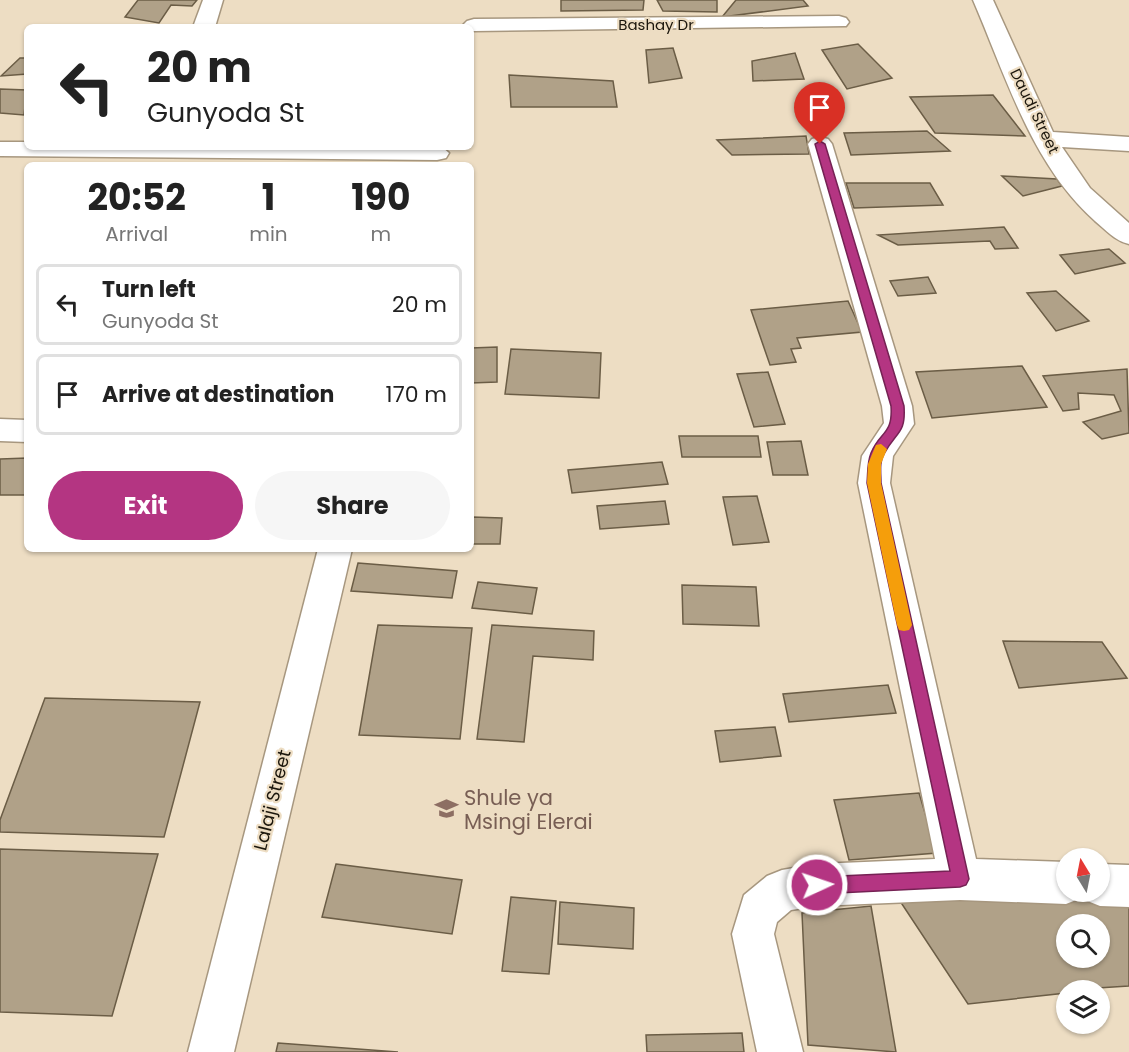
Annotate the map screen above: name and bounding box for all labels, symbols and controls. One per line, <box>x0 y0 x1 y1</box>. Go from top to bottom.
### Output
street label: Bashay Dr <box>618 14 694 35</box>
text: 20 m <box>147 38 252 97</box>
icon: left <box>48 48 126 126</box>
street label: Daudi Street <box>1005 65 1065 157</box>
pin <box>794 82 845 144</box>
icon: arrive <box>803 91 836 124</box>
text: Gunyoda St <box>147 94 304 131</box>
text: 20:52 <box>88 172 186 223</box>
text: 1 <box>262 172 275 223</box>
text: 190 <box>351 172 410 223</box>
text: Arrival <box>105 220 168 248</box>
text: min <box>249 220 288 248</box>
text: m <box>371 220 391 248</box>
text: Turn left <box>102 274 196 305</box>
icon: left <box>51 288 84 321</box>
text: 20 m <box>392 289 447 320</box>
text: Gunyoda St <box>102 307 219 335</box>
icon: arrive <box>51 378 84 411</box>
text: Arrive at destination <box>102 379 334 410</box>
text: 170 m <box>386 379 447 410</box>
button: Exit <box>48 471 243 540</box>
button: Share <box>255 471 450 540</box>
street label: Lalaji Street <box>247 747 297 853</box>
place label: Shule ya Msingi Elerai <box>464 783 593 836</box>
school or university icon: Shule ya Msingi Elerai <box>433 796 459 822</box>
north arrow <box>1056 848 1110 902</box>
map controls <box>1056 848 1110 1034</box>
position arrow <box>785 853 849 917</box>
button: search <box>1056 914 1110 968</box>
button: layers <box>1056 980 1110 1034</box>

